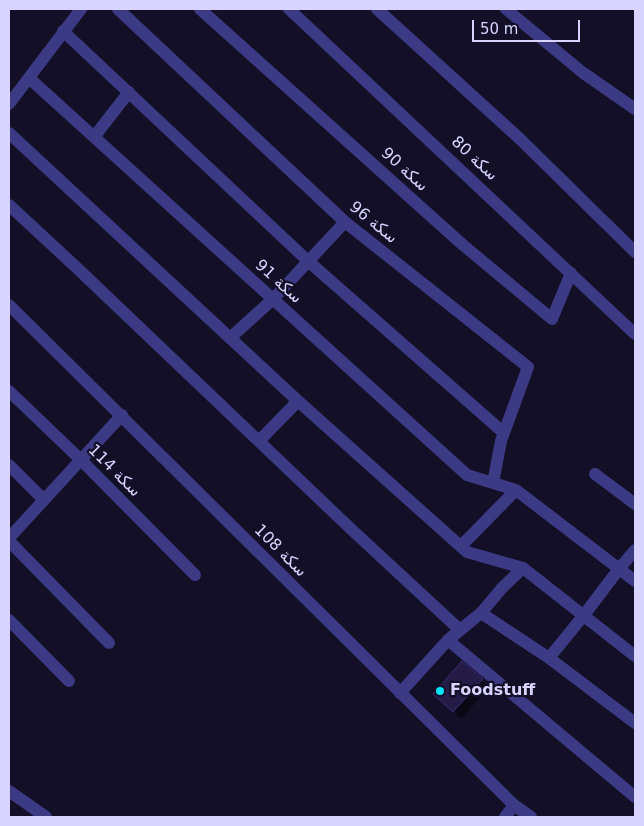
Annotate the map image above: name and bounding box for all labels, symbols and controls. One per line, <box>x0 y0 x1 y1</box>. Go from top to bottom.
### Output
scale bar <box>474 10 582 42</box>
text: 50 m <box>480 20 518 38</box>
street label: سكة 80 <box>447 133 501 185</box>
street label: سكة 90 <box>377 144 431 196</box>
street label: سكة 96 <box>345 198 401 248</box>
street label: سكة 91 <box>251 256 305 308</box>
street label: سكة 114 <box>84 441 144 501</box>
street label: سكة 108 <box>250 521 310 581</box>
place label: Foodstuff <box>450 681 535 701</box>
marker: Foodstuff <box>434 685 446 697</box>

